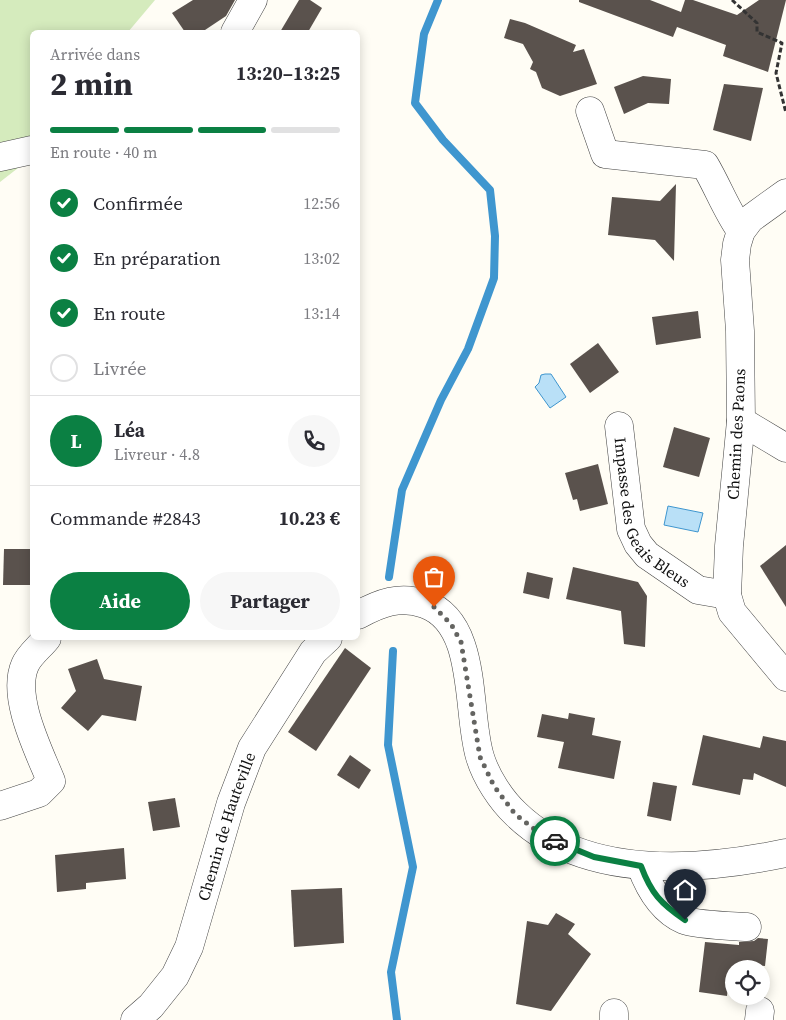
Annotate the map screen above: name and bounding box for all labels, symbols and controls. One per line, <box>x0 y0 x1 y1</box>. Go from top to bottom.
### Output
text: Arrivée dans <box>50 43 140 65</box>
text: 13:20–13:25 <box>236 60 340 86</box>
text: 2 min <box>50 62 133 106</box>
text: En route · 40 m <box>50 141 157 163</box>
icon: check <box>50 189 78 217</box>
text: Confirmée <box>93 190 183 216</box>
text: 12:56 <box>303 192 340 214</box>
icon: check <box>50 244 78 272</box>
text: En préparation <box>93 245 221 271</box>
text: 13:02 <box>303 247 340 269</box>
icon: check <box>50 299 78 327</box>
text: En route <box>93 300 165 326</box>
text: 13:14 <box>303 302 340 324</box>
text: Livrée <box>93 355 147 381</box>
street label: Chemin des Paons <box>722 368 750 500</box>
button: phone <box>288 415 340 467</box>
text: Léa <box>114 417 145 443</box>
text: L <box>70 428 82 454</box>
street label: Impasse des Geais Bleus <box>609 436 695 592</box>
text: Livreur · 4.8 <box>114 443 200 465</box>
text: Commande #2843 <box>50 505 201 531</box>
text: 10.23 € <box>279 505 340 531</box>
pin <box>413 556 455 607</box>
icon: bag <box>420 563 448 591</box>
button: Aide <box>50 572 190 630</box>
button: Partager <box>200 572 340 630</box>
street label: Chemin de Hauteville <box>192 749 260 903</box>
courier <box>530 816 580 866</box>
icon: car <box>541 827 569 855</box>
pin <box>664 869 706 920</box>
icon: home <box>671 876 699 904</box>
map controls <box>725 960 770 1005</box>
button: locate <box>725 960 770 1005</box>

